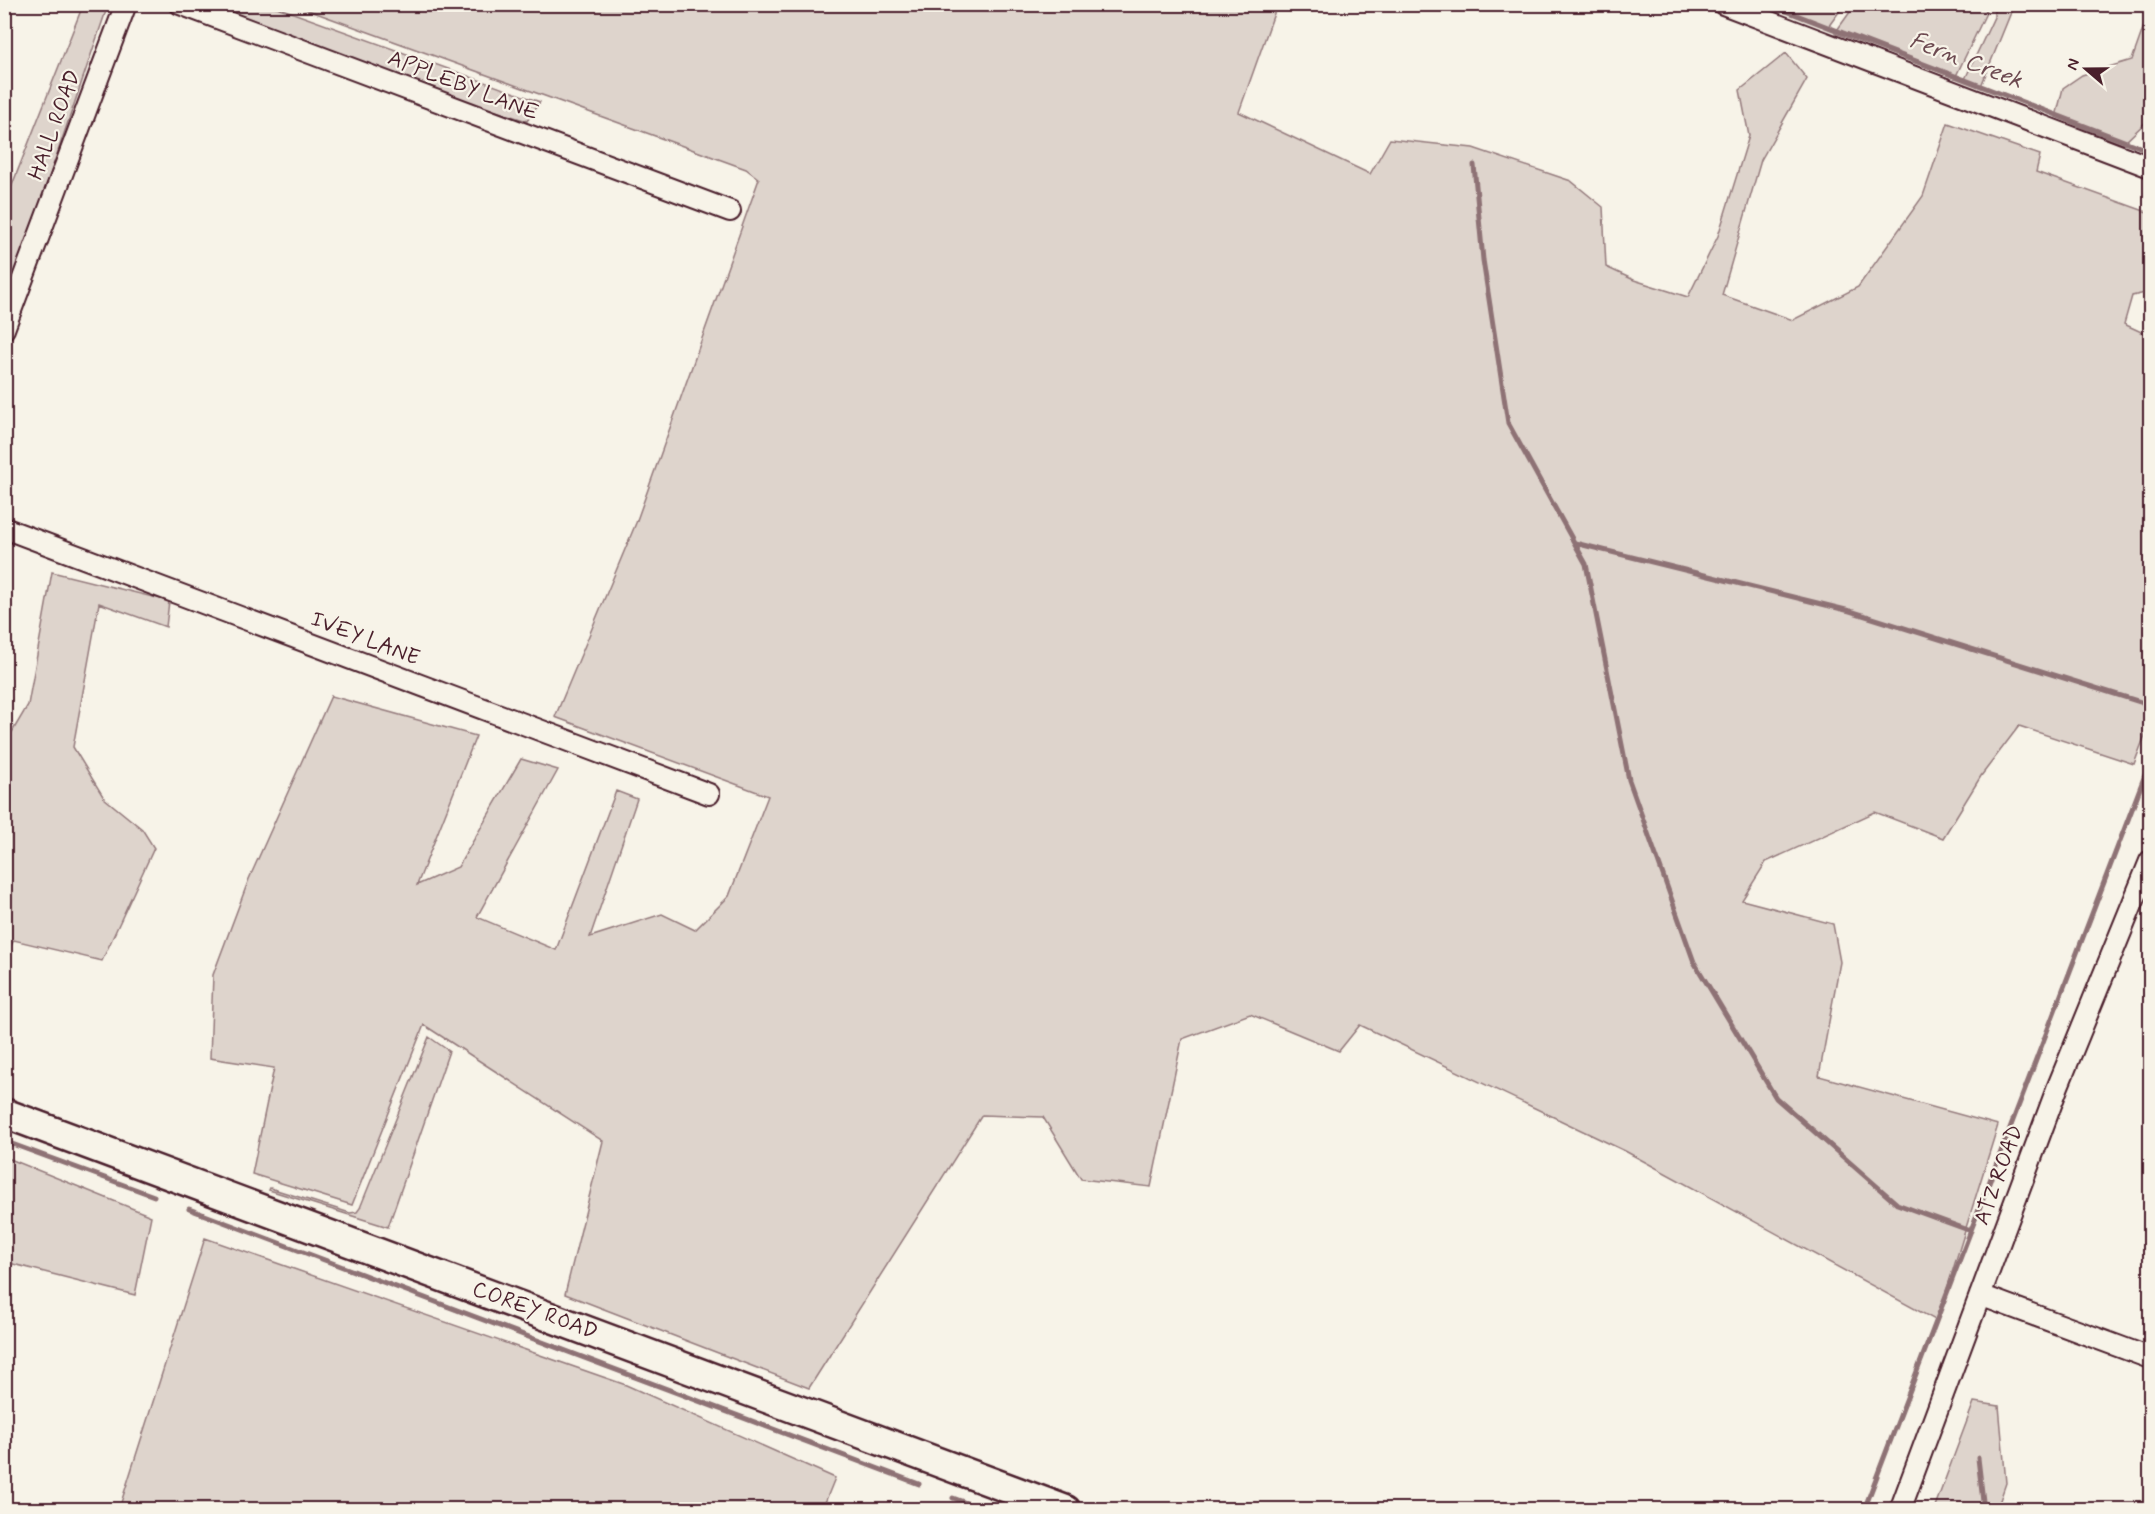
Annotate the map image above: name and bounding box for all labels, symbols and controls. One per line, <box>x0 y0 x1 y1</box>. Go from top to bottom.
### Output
water label: Fern Creek <box>1905 25 2027 97</box>
north arrow <box>2056 39 2116 99</box>
street label: APPLEBY LANE <box>384 44 542 128</box>
text: N <box>2062 56 2085 73</box>
street label: HALL ROAD <box>22 66 88 184</box>
street label: IVEY LANE <box>307 605 424 673</box>
street label: ATZ ROAD <box>1968 1121 2030 1229</box>
street label: COREY ROAD <box>468 1275 602 1347</box>

